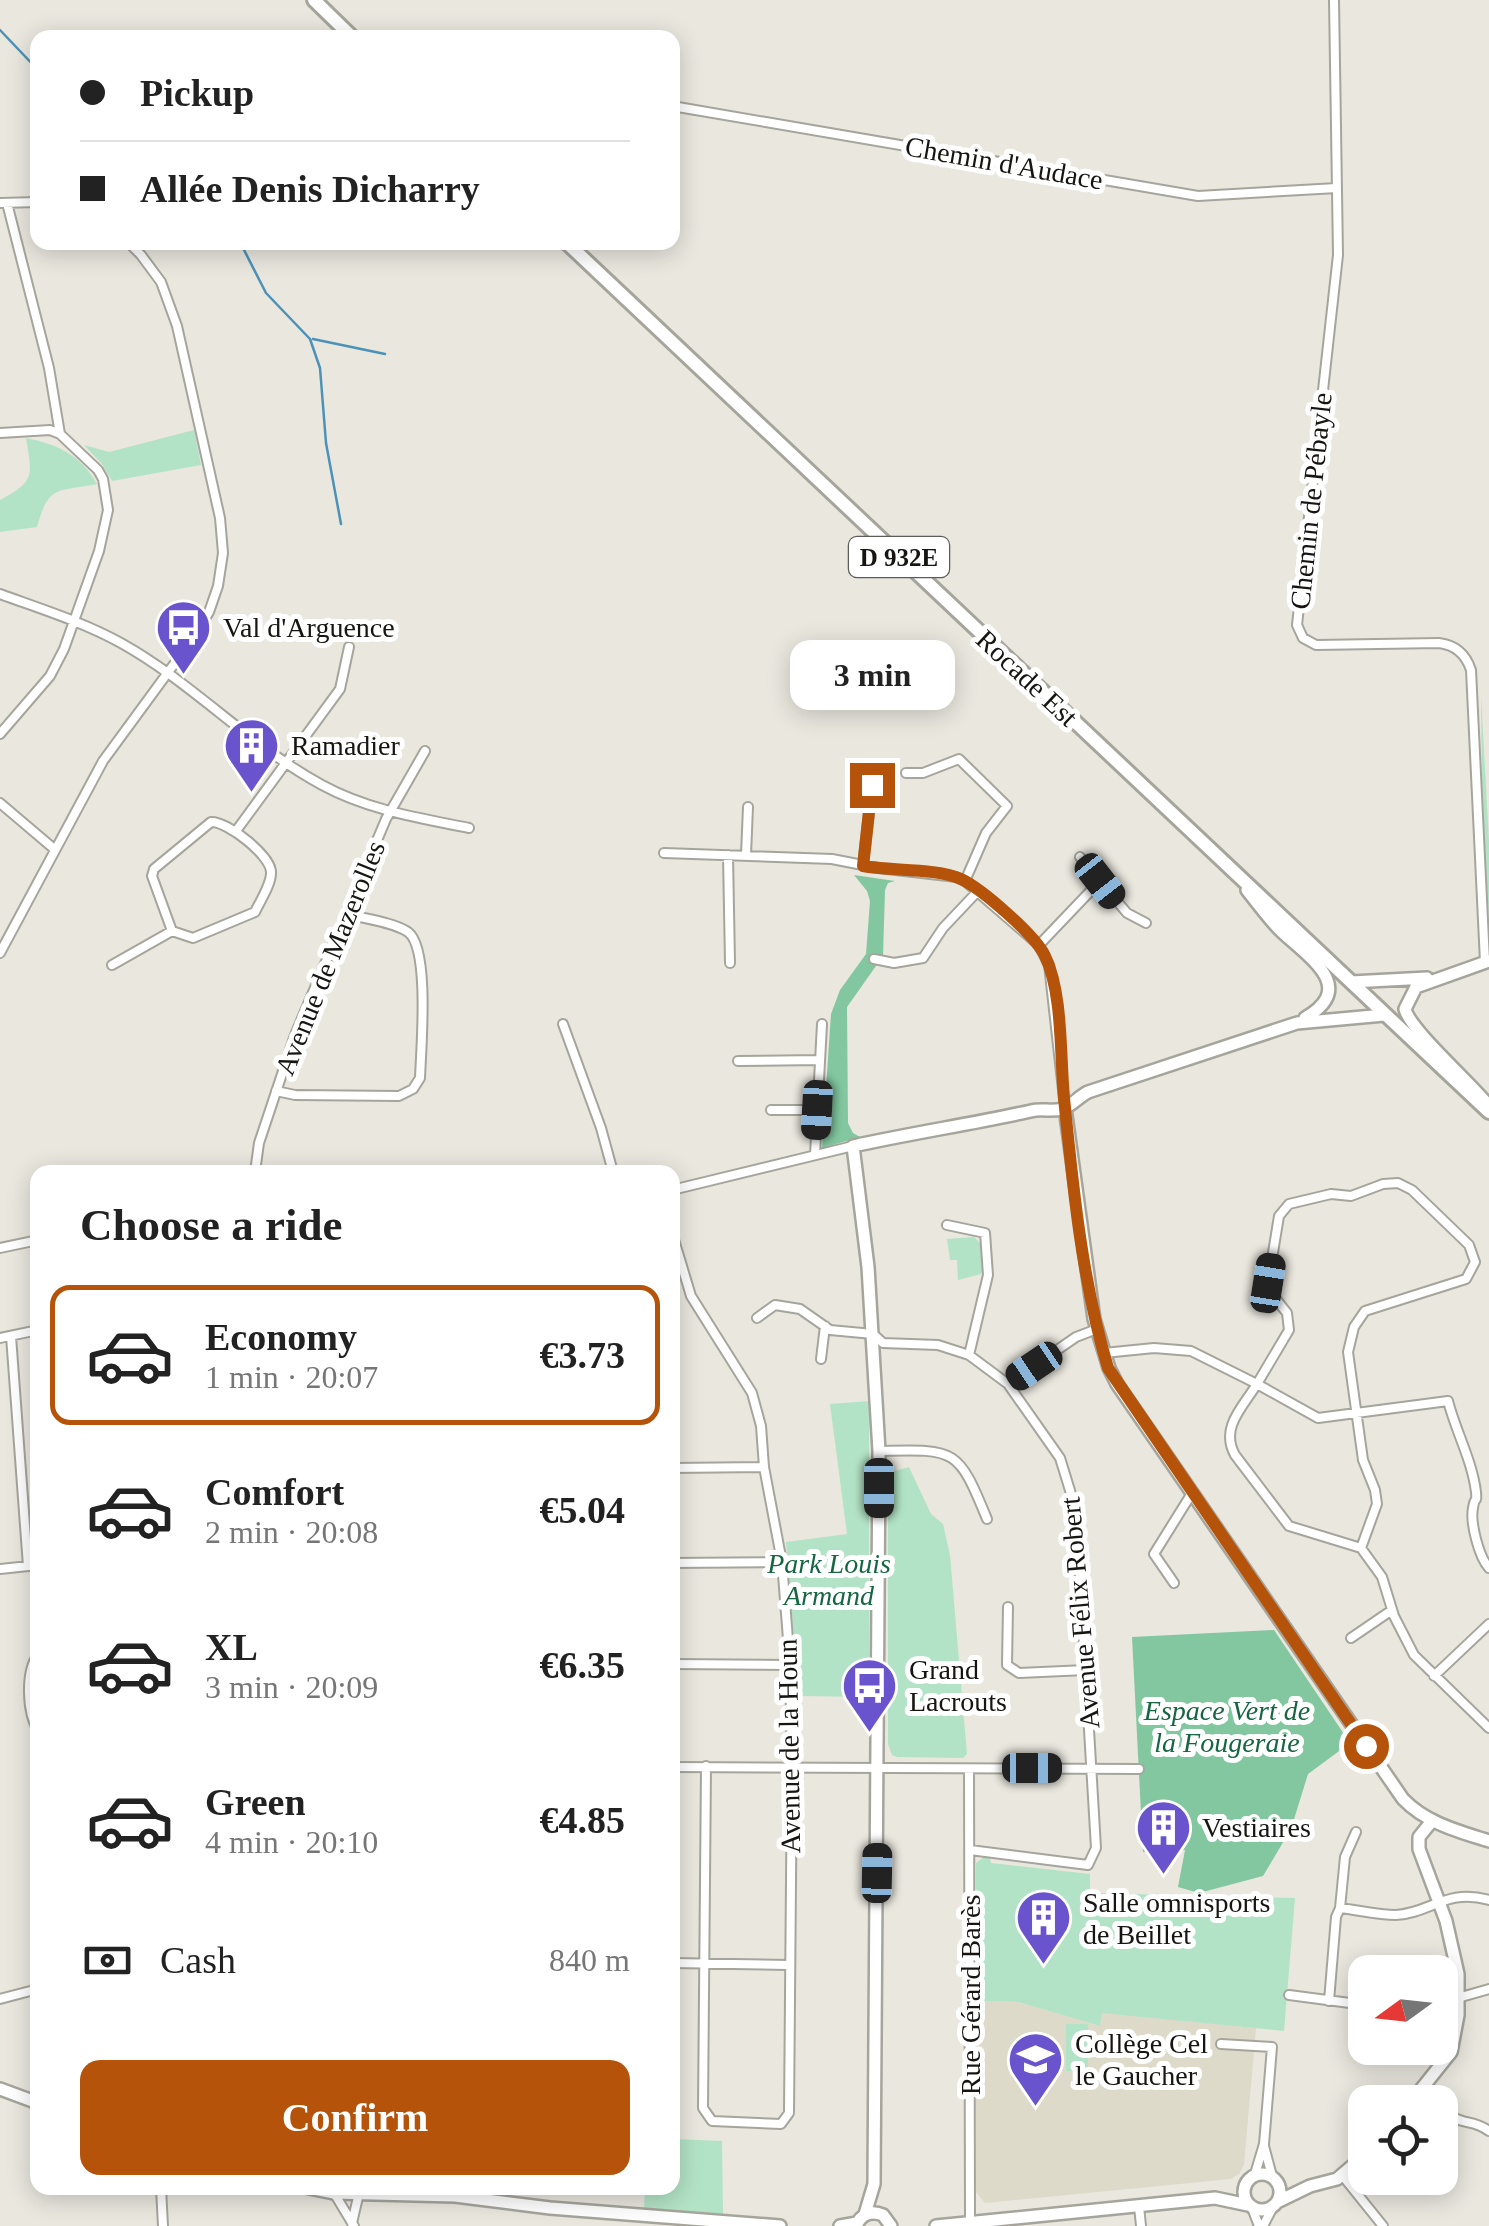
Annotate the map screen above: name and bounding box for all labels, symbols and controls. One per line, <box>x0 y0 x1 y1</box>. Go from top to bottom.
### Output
text: Pickup <box>140 72 254 114</box>
street label: Chemin d'Audace <box>903 130 1105 196</box>
text: Allée Denis Dicharry <box>140 168 480 210</box>
street label: Chemin de Pébayle <box>1284 391 1338 611</box>
road number: D 932E <box>849 537 949 577</box>
bus stop icon: Val d'Arguence <box>154 597 214 676</box>
place label: Val d'Arguence <box>223 612 395 643</box>
street label: Rocade Est <box>970 623 1084 733</box>
callout: 3 min <box>790 640 954 710</box>
text: 3 min <box>834 657 911 693</box>
building icon: Ramadier <box>222 715 282 794</box>
place label: Ramadier <box>291 730 401 761</box>
route end <box>850 763 895 808</box>
street label: Avenue de Mazerolles <box>269 836 391 1080</box>
car <box>1070 848 1130 914</box>
car <box>800 1079 834 1141</box>
text: Choose a ride <box>80 1200 343 1250</box>
car <box>1248 1251 1288 1315</box>
icon: car <box>85 1310 175 1400</box>
text: Economy <box>205 1316 357 1358</box>
text: €3.73 <box>540 1334 625 1376</box>
car <box>1001 1337 1067 1395</box>
text: 1 min · 20:07 <box>205 1359 378 1395</box>
car <box>864 1458 894 1518</box>
icon: car <box>85 1465 175 1555</box>
text: Comfort <box>205 1471 344 1513</box>
text: €5.04 <box>540 1489 625 1531</box>
street label: Avenue Félix Robert <box>1054 1495 1106 1730</box>
text: 2 min · 20:08 <box>205 1514 378 1550</box>
park label: Park Louis Armand <box>766 1548 891 1611</box>
icon: car <box>85 1620 175 1710</box>
text: XL <box>205 1626 258 1668</box>
street label: Avenue de la Houn <box>772 1638 806 1854</box>
text: €6.35 <box>540 1644 625 1686</box>
place label: Grand Lacrouts <box>909 1654 1007 1717</box>
bus stop icon: Grand Lacrouts <box>840 1655 900 1734</box>
text: 3 min · 20:09 <box>205 1669 378 1705</box>
park label: Espace Vert de la Fougeraie <box>1143 1695 1310 1758</box>
route start <box>1344 1724 1389 1769</box>
car <box>1002 1753 1062 1783</box>
icon: car <box>85 1775 175 1865</box>
text: Green <box>205 1781 306 1823</box>
building icon: Vestiaires <box>1133 1797 1193 1876</box>
text: €4.85 <box>540 1799 625 1841</box>
place label: Vestiaires <box>1202 1812 1311 1843</box>
text: 4 min · 20:10 <box>205 1824 378 1860</box>
car <box>861 1843 893 1903</box>
place label: Salle omnisports de Beillet <box>1083 1887 1270 1950</box>
building icon: Salle omnisports de Beillet <box>1014 1888 1074 1967</box>
street label: Rue Gérard Barès <box>955 1895 986 2095</box>
icon: cash <box>80 1933 135 1988</box>
text: Cash <box>160 1939 236 1981</box>
text: 840 m <box>549 1942 630 1978</box>
north arrow <box>1348 1955 1458 2065</box>
map controls <box>1348 1955 1458 2195</box>
place label: Collège Cel le Gaucher <box>1075 2028 1208 2091</box>
school or university icon: Collège Cel le Gaucher <box>1006 2029 1066 2108</box>
button: Confirm <box>80 2060 630 2175</box>
button: locate <box>1348 2085 1458 2195</box>

